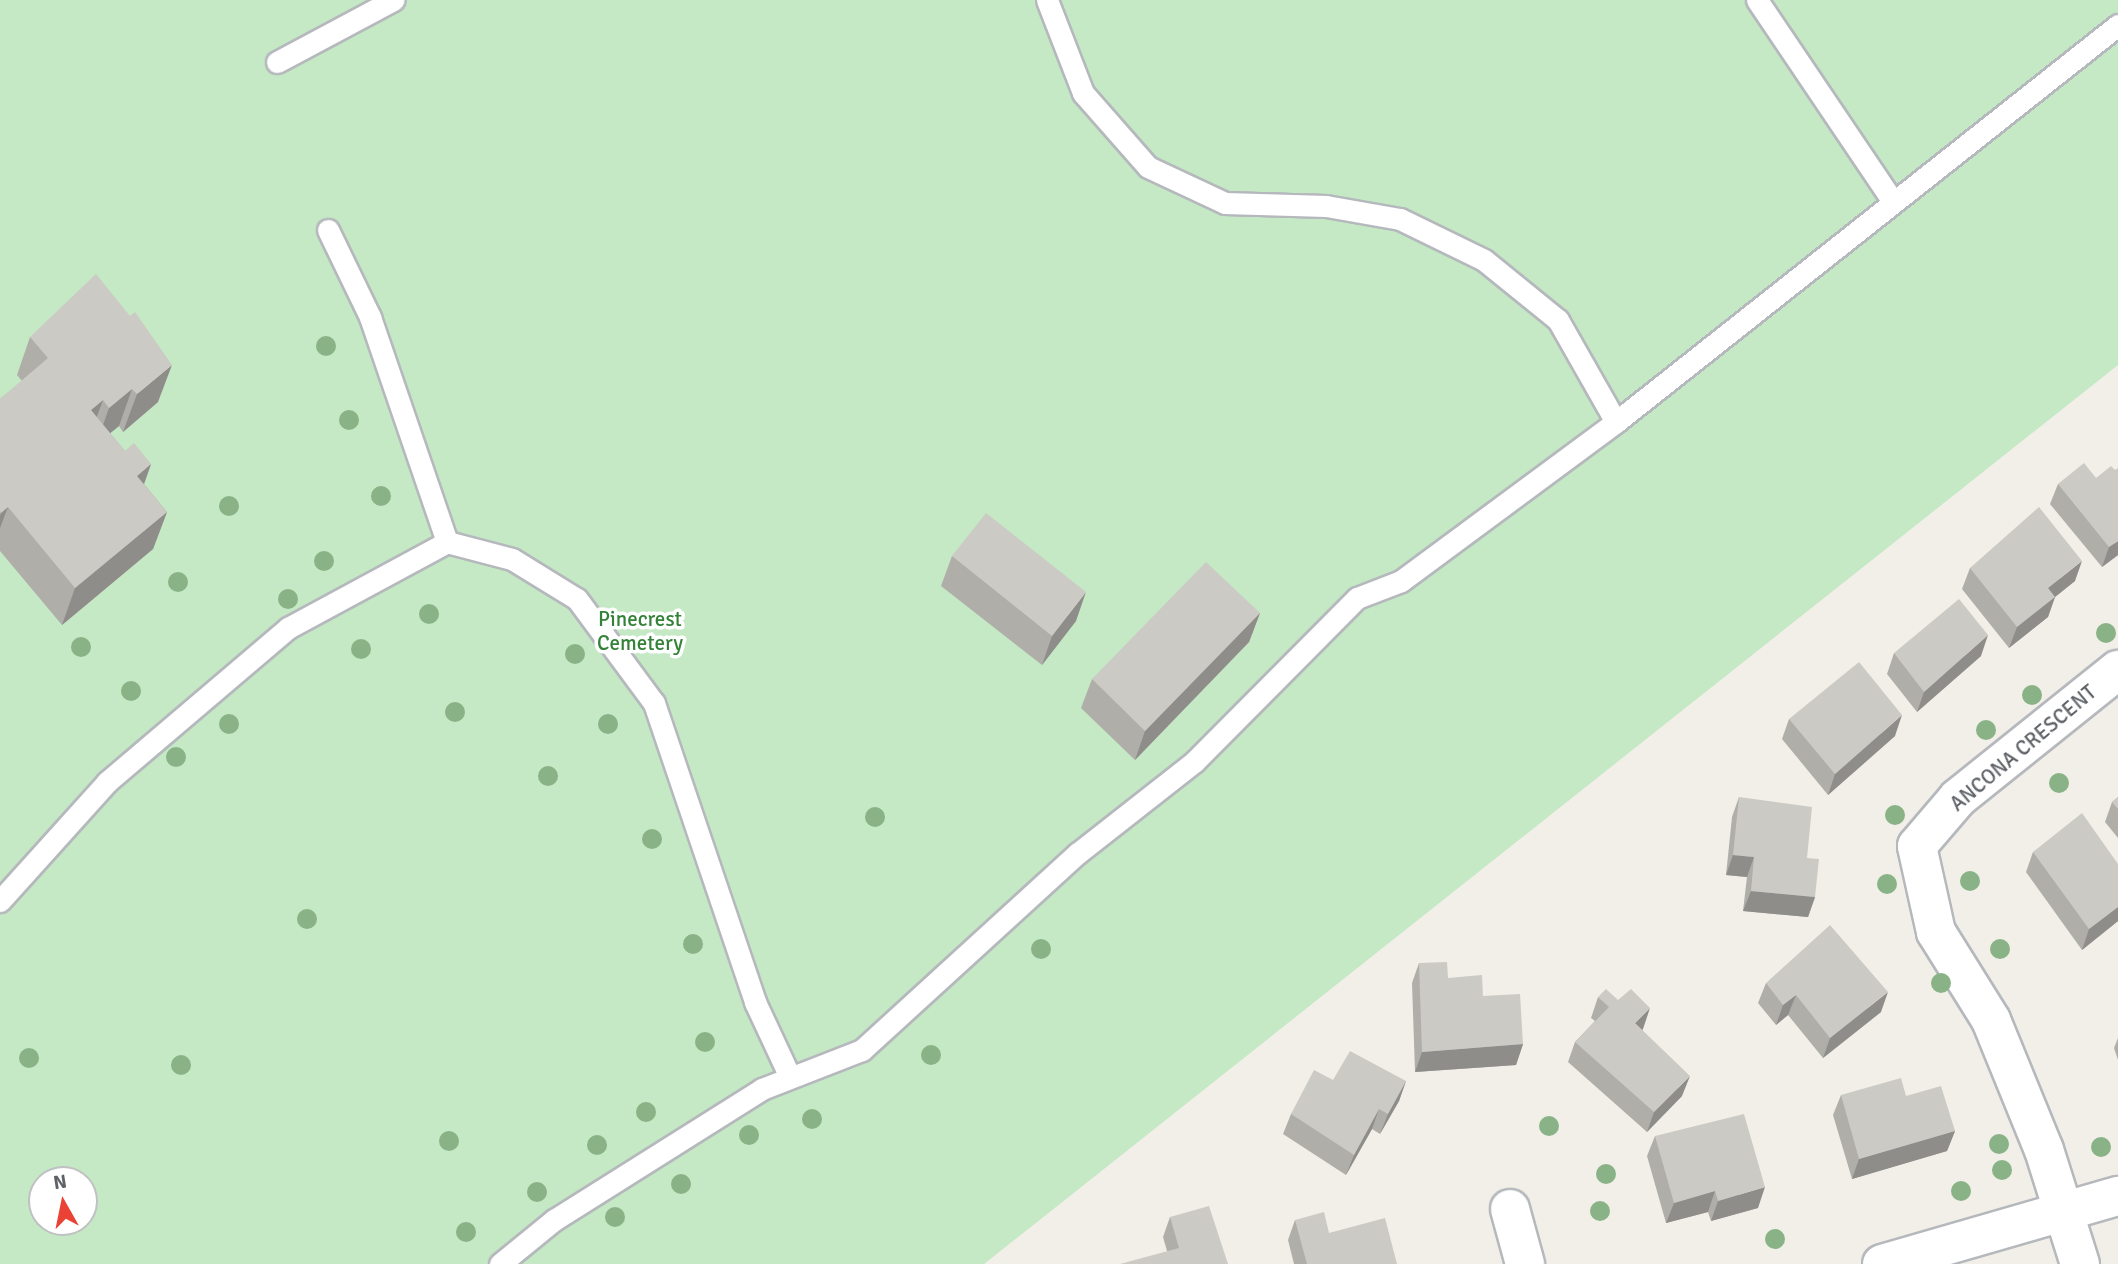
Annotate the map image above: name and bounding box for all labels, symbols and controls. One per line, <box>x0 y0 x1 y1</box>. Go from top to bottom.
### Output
park label: Pinecrest Cemetery <box>597 606 683 656</box>
street label: ANCONA CRESCENT <box>1945 679 2101 817</box>
north arrow <box>28 1166 98 1236</box>
text: N <box>52 1169 68 1195</box>

